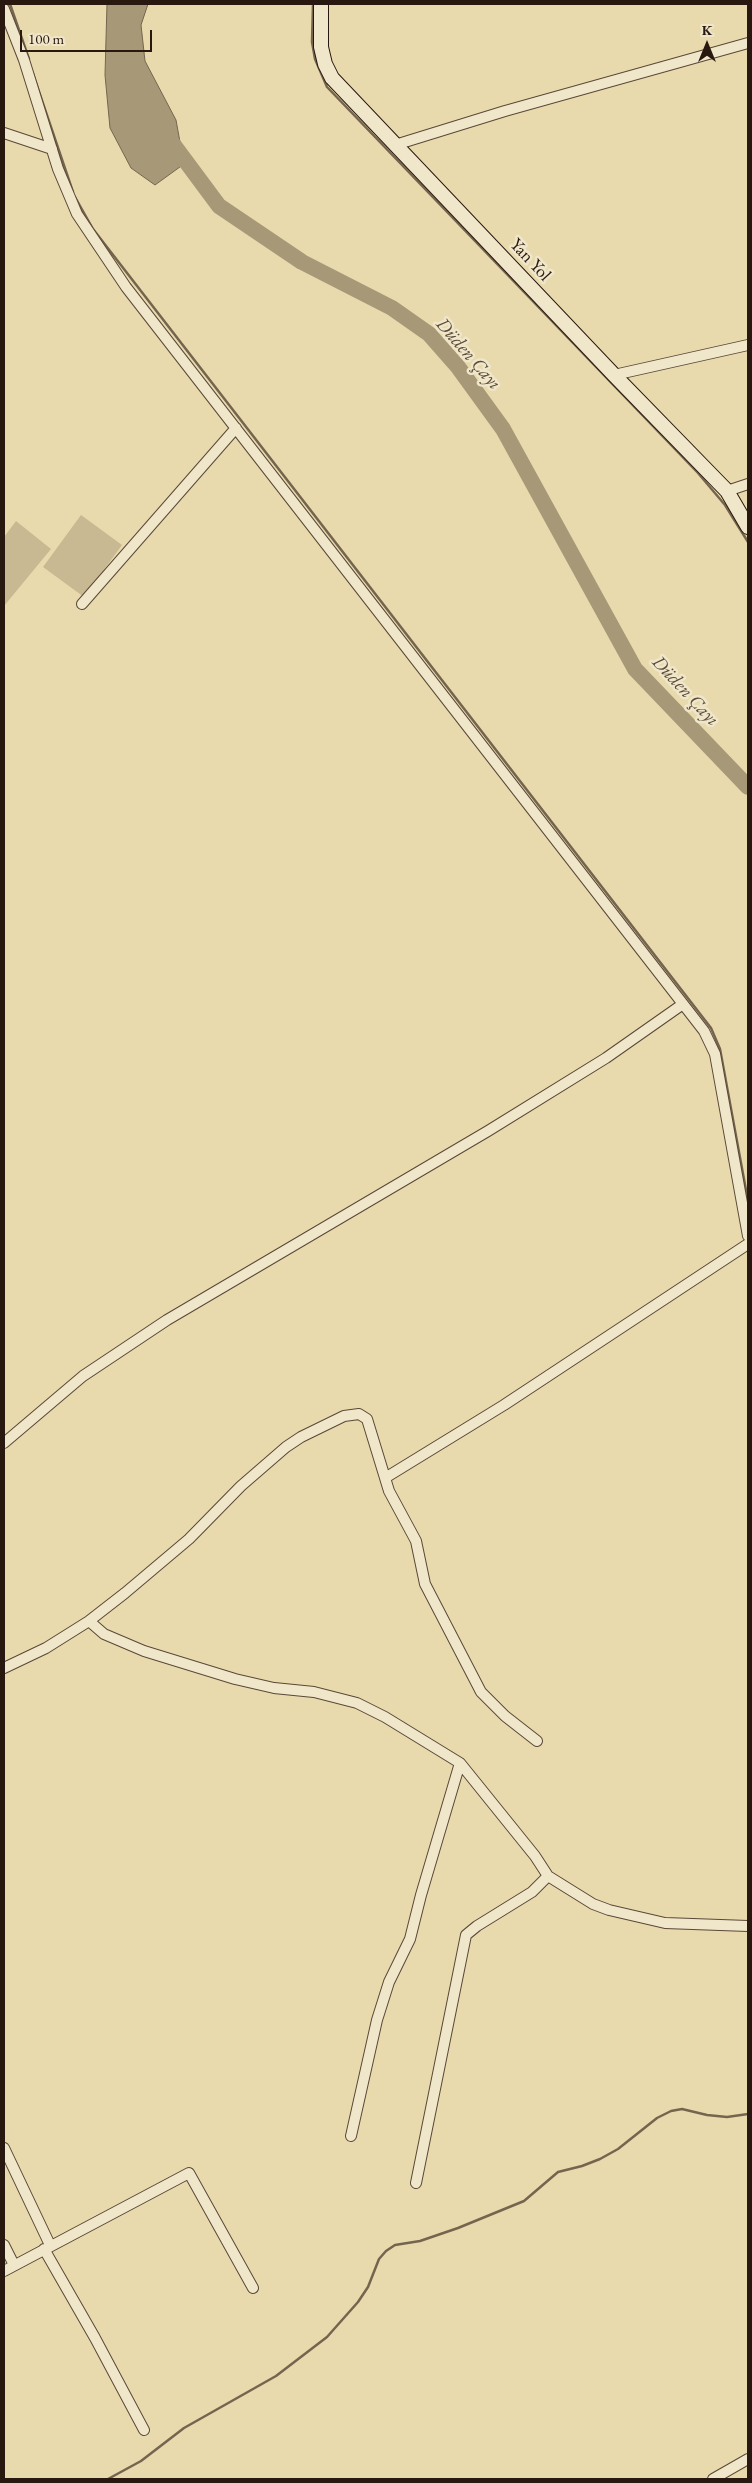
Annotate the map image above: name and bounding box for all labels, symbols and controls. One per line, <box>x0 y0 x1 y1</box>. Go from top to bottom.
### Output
scale bar <box>22 20 155 52</box>
north arrow <box>682 20 732 70</box>
text: K <box>702 21 712 39</box>
text: 100 m <box>28 29 64 48</box>
street label: Yan Yol <box>505 234 555 286</box>
water label: Düden Çayı <box>431 313 505 395</box>
water label: Düden Çayı <box>647 651 723 731</box>

